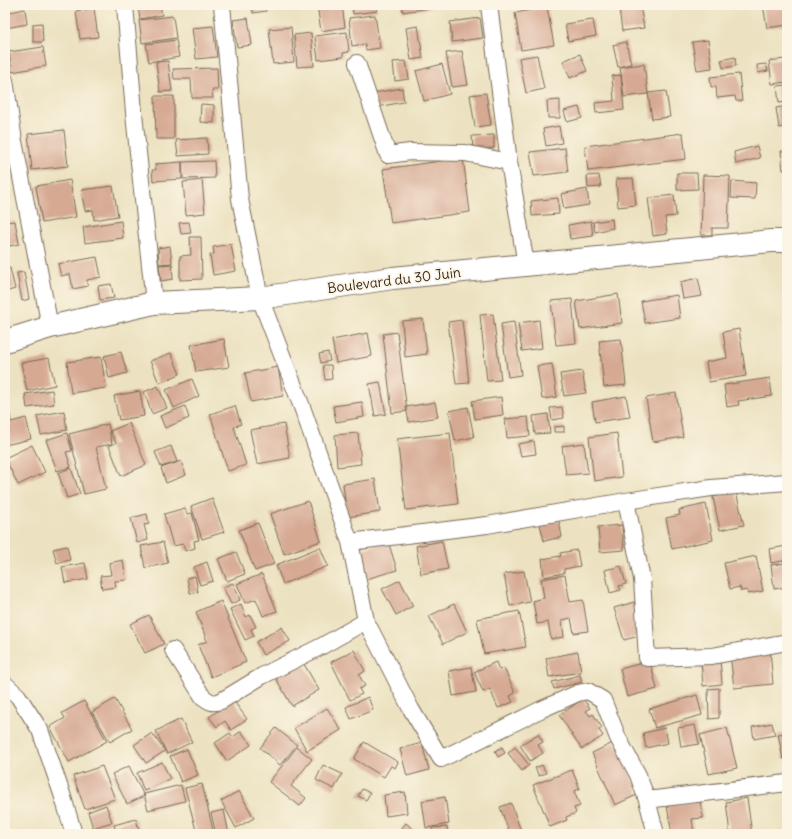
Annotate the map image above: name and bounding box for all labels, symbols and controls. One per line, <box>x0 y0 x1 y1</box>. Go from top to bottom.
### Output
street label: Boulevard du 30 Juin <box>326 263 462 297</box>

